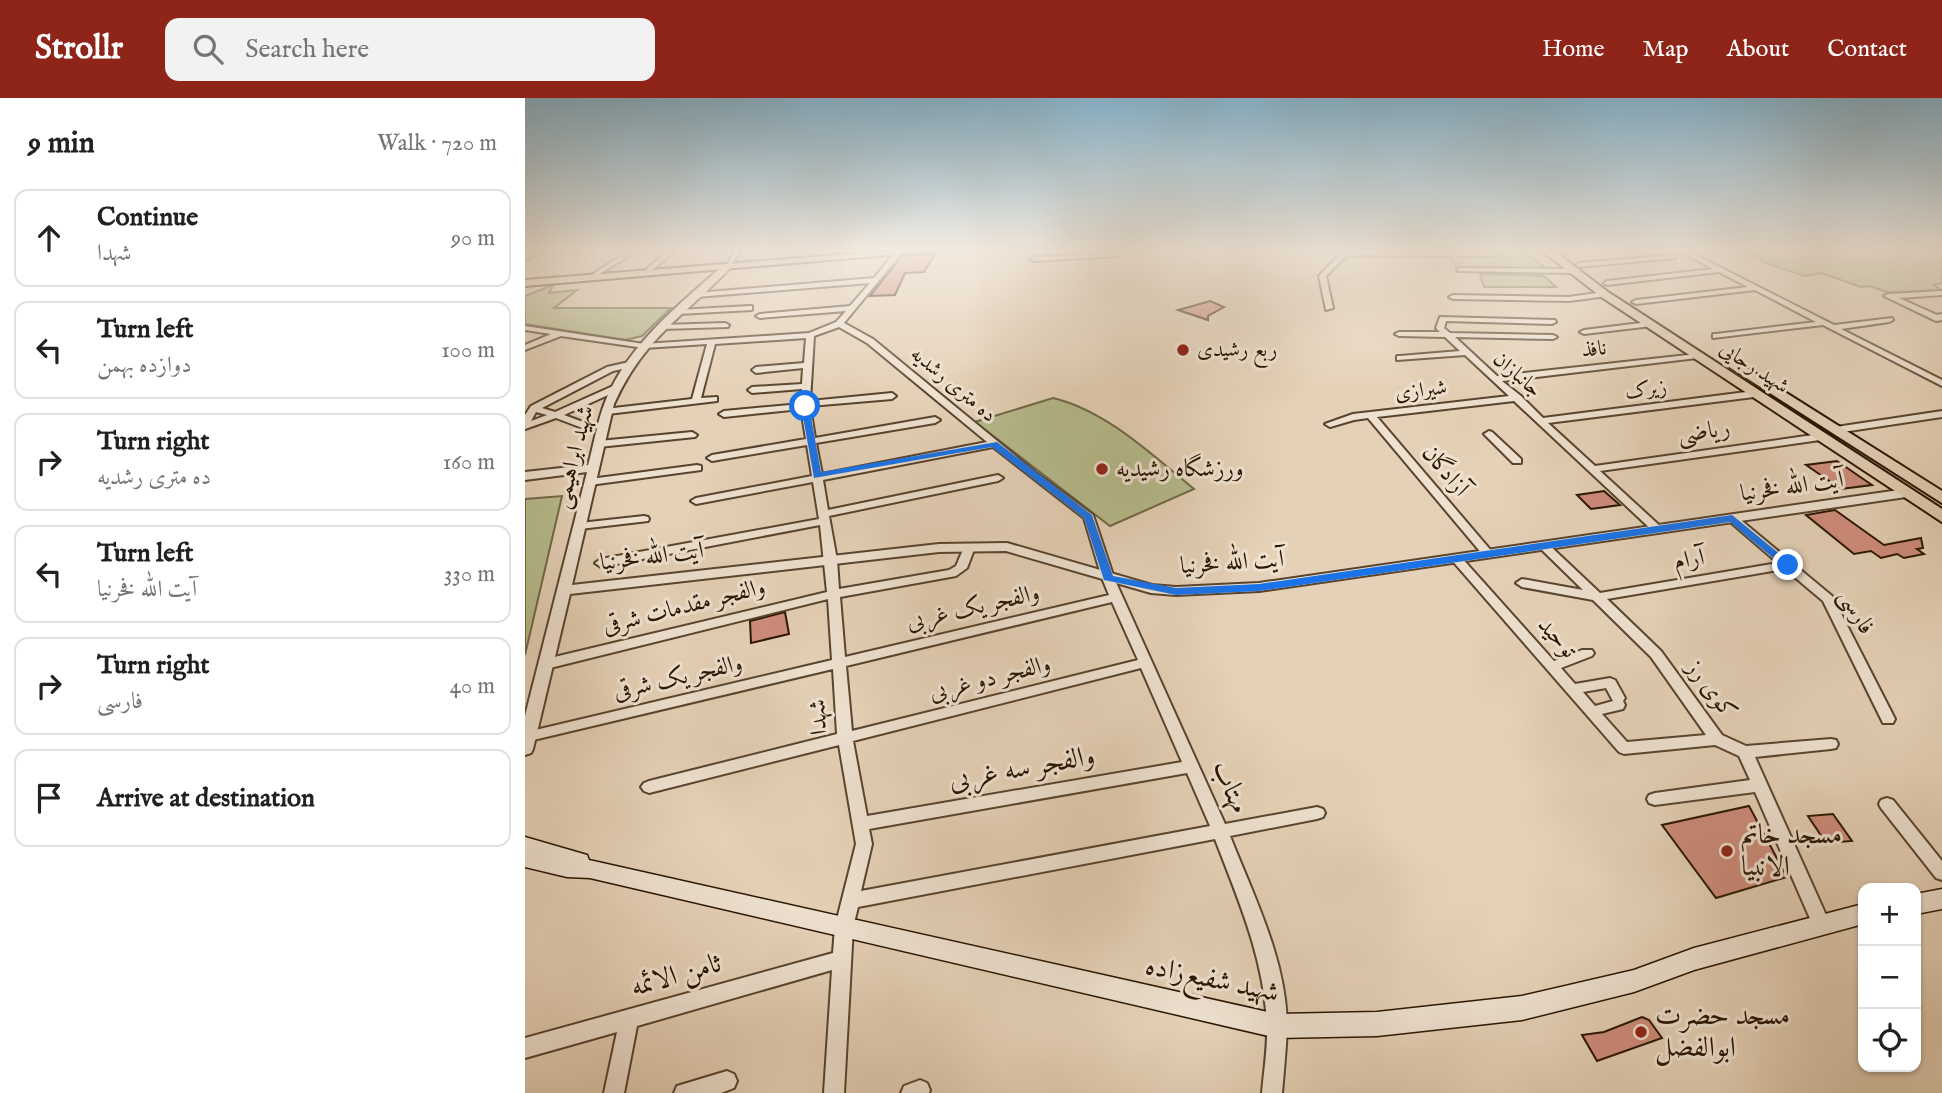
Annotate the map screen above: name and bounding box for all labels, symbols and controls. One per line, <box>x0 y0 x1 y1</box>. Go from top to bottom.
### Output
search box <box>165 18 655 81</box>
text: Strollr <box>35 28 123 70</box>
icon: search <box>189 30 227 68</box>
text: Search here <box>245 33 369 66</box>
text: Home <box>1542 34 1605 65</box>
text: Map <box>1643 34 1689 65</box>
text: About <box>1727 34 1789 65</box>
text: Contact <box>1827 34 1907 65</box>
text: 9 min <box>28 125 95 163</box>
text: Walk · 720 m <box>377 129 497 158</box>
text: Continue <box>97 201 198 234</box>
icon: ahead <box>30 219 68 257</box>
text: 90 m <box>451 224 495 253</box>
text: شهدا <box>97 239 131 268</box>
text: Turn left <box>97 313 194 346</box>
icon: left <box>30 331 68 369</box>
street label: نافذ <box>1580 335 1608 365</box>
street label: شهید رجایی <box>1714 335 1794 401</box>
text: 100 m <box>441 336 495 365</box>
place label: ربع رشیدی <box>1197 337 1277 368</box>
street label: ده متری رشدیه <box>904 341 1002 429</box>
marker: ربع رشیدی <box>1175 342 1191 358</box>
street label: جانبازان <box>1487 346 1547 404</box>
text: دوازده بهمن <box>97 351 192 380</box>
street label: شیرازی <box>1393 374 1449 408</box>
street label: زیرک <box>1623 374 1669 406</box>
route start <box>789 390 820 421</box>
street label: شهید ابراهیمی <box>546 402 602 512</box>
street label: ریاضی <box>1676 413 1732 451</box>
text: Turn right <box>97 425 210 458</box>
street label: آزادگان <box>1414 438 1478 505</box>
icon: right <box>30 443 68 481</box>
text: 160 m <box>443 448 495 477</box>
place label: ورزشگاه رشیدیه <box>1116 453 1244 485</box>
street label: آیت الله فخرنیا <box>1738 459 1849 510</box>
marker: ورزشگاه رشیدیه <box>1094 461 1110 477</box>
text: ده متری رشدیه <box>97 463 211 492</box>
street label: آیت الله فخرنیا <box>598 530 708 579</box>
text: Turn left <box>97 537 194 570</box>
street label: آیت الله فخرنیا <box>1179 539 1288 582</box>
street label: آرام <box>1671 542 1710 582</box>
route end <box>1772 549 1803 580</box>
icon: left <box>30 555 68 593</box>
text: 330 m <box>444 560 495 589</box>
street label: والفجر مقدمات شرقی <box>599 572 769 642</box>
text: آیت الله فخرنیا <box>97 575 197 604</box>
street label: والفجر یک غربی <box>903 578 1043 638</box>
street label: فارسی <box>1831 583 1881 641</box>
street label: توحید <box>1530 611 1584 666</box>
street label: والفجر یک شرقی <box>610 648 746 708</box>
text: Turn right <box>97 649 210 682</box>
street label: والفجر دو غربی <box>926 649 1054 709</box>
street label: کوی رز <box>1677 652 1743 726</box>
icon: right <box>30 667 68 705</box>
text: 40 m <box>450 672 495 701</box>
text: فارسی <box>97 687 143 716</box>
street label: شهدا <box>802 698 836 736</box>
street label: والفجر سه غربی <box>946 739 1098 799</box>
street label: مهتاب <box>1203 755 1257 819</box>
icon: arrive <box>30 779 68 817</box>
text: Arrive at destination <box>97 782 315 815</box>
place label: مسجد خاتم الانبیا <box>1741 818 1842 885</box>
marker: مسجد خاتم الانبیا <box>1719 843 1735 859</box>
map controls <box>1858 883 1921 1072</box>
button: + <box>1858 883 1921 946</box>
street label: ثامن الائمه <box>627 946 726 1006</box>
button: − <box>1858 946 1921 1009</box>
street label: شهید شفیع‌زاده <box>1141 949 1282 1017</box>
place label: مسجد حضرت ابوالفضل <box>1655 999 1790 1066</box>
button: locate <box>1858 1009 1921 1072</box>
marker: مسجد حضرت ابوالفضل <box>1633 1024 1649 1040</box>

